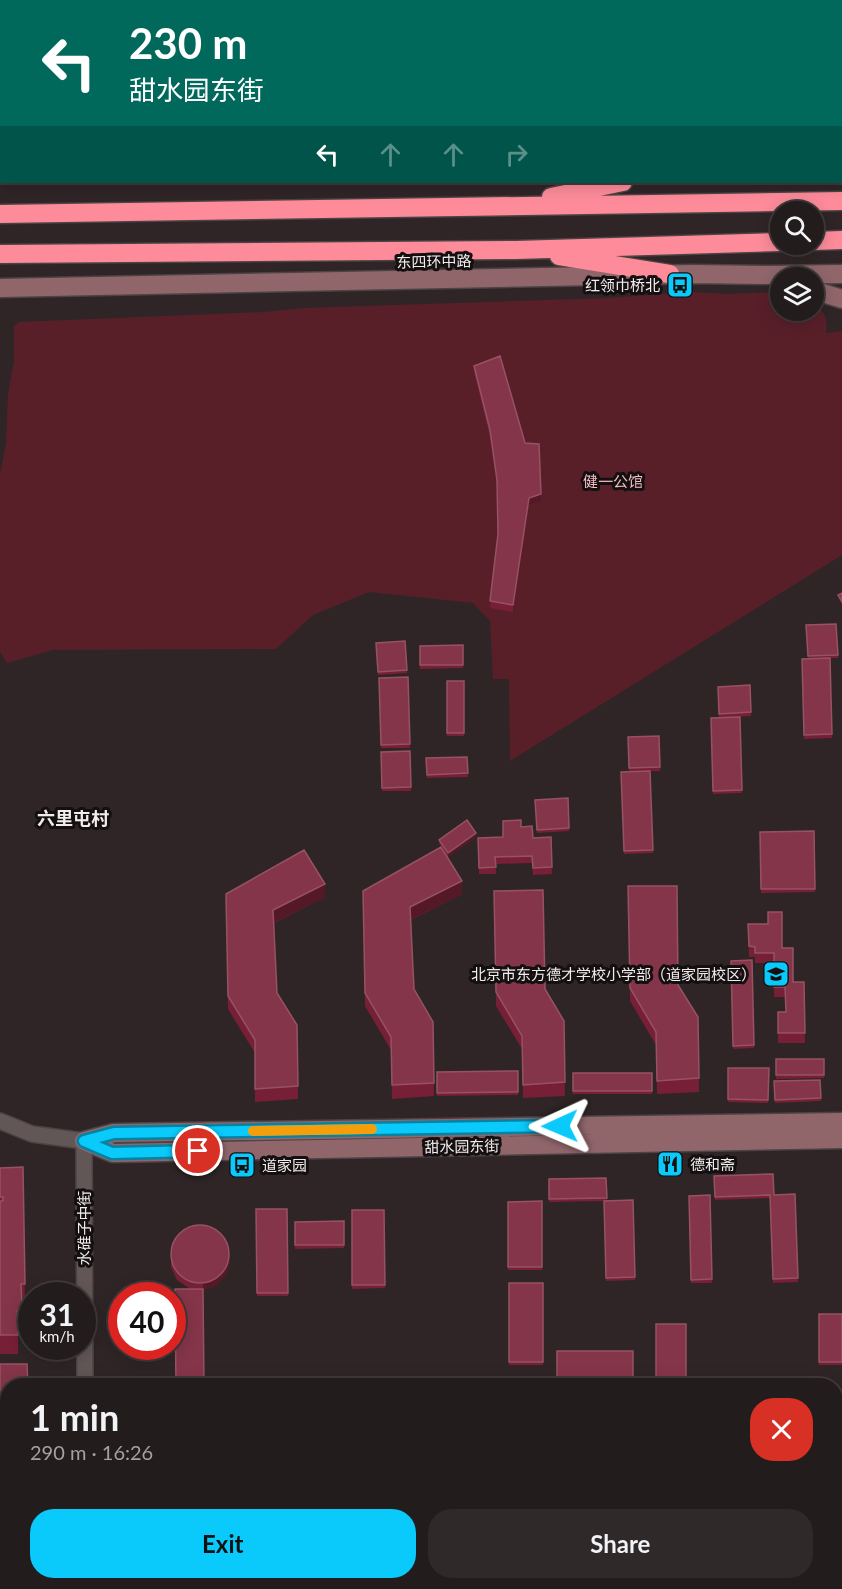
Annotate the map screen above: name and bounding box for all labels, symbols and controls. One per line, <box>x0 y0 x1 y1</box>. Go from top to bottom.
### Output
text: 230 m <box>129 18 247 68</box>
icon: left <box>30 24 108 102</box>
text: 甜水园东街 <box>129 73 264 106</box>
icon: left <box>311 138 344 171</box>
icon: ahead <box>374 138 407 171</box>
icon: ahead <box>437 138 470 171</box>
icon: right <box>500 138 533 171</box>
map controls <box>770 201 824 321</box>
button: search <box>770 201 824 255</box>
street label: 东四环中路 <box>396 251 472 271</box>
button: layers <box>770 267 824 321</box>
bus stop icon: 红领巾桥北 <box>665 270 695 300</box>
place label: 红领巾桥北 <box>585 276 660 294</box>
park label: 健一公馆 <box>583 472 643 490</box>
district label: 六里屯村 <box>37 807 109 829</box>
school or university icon: 北京市东方德才学校小学部（道家园校区） <box>761 959 791 989</box>
place label: 北京市东方德才学校小学部（道家园校区） <box>471 965 756 983</box>
position arrow <box>528 1094 592 1158</box>
pin <box>172 1125 223 1176</box>
icon: arrive <box>181 1134 214 1167</box>
street label: 甜水园东街 <box>424 1136 500 1156</box>
restaurant icon: 德和斋 <box>655 1149 685 1179</box>
bus stop icon: 道家园 <box>227 1150 257 1180</box>
place label: 德和斋 <box>690 1155 735 1173</box>
place label: 道家园 <box>262 1156 307 1174</box>
street label: 水碓子中街 <box>75 1190 93 1266</box>
speed limit sign: 40 <box>108 1282 186 1360</box>
text: 31 <box>40 1296 74 1332</box>
text: km/h <box>39 1327 75 1345</box>
text: 1 min <box>30 1395 119 1439</box>
button: close <box>750 1398 813 1461</box>
text: 290 m · 16:26 <box>30 1440 153 1464</box>
button: Exit <box>30 1509 416 1578</box>
button: Share <box>428 1509 813 1578</box>

